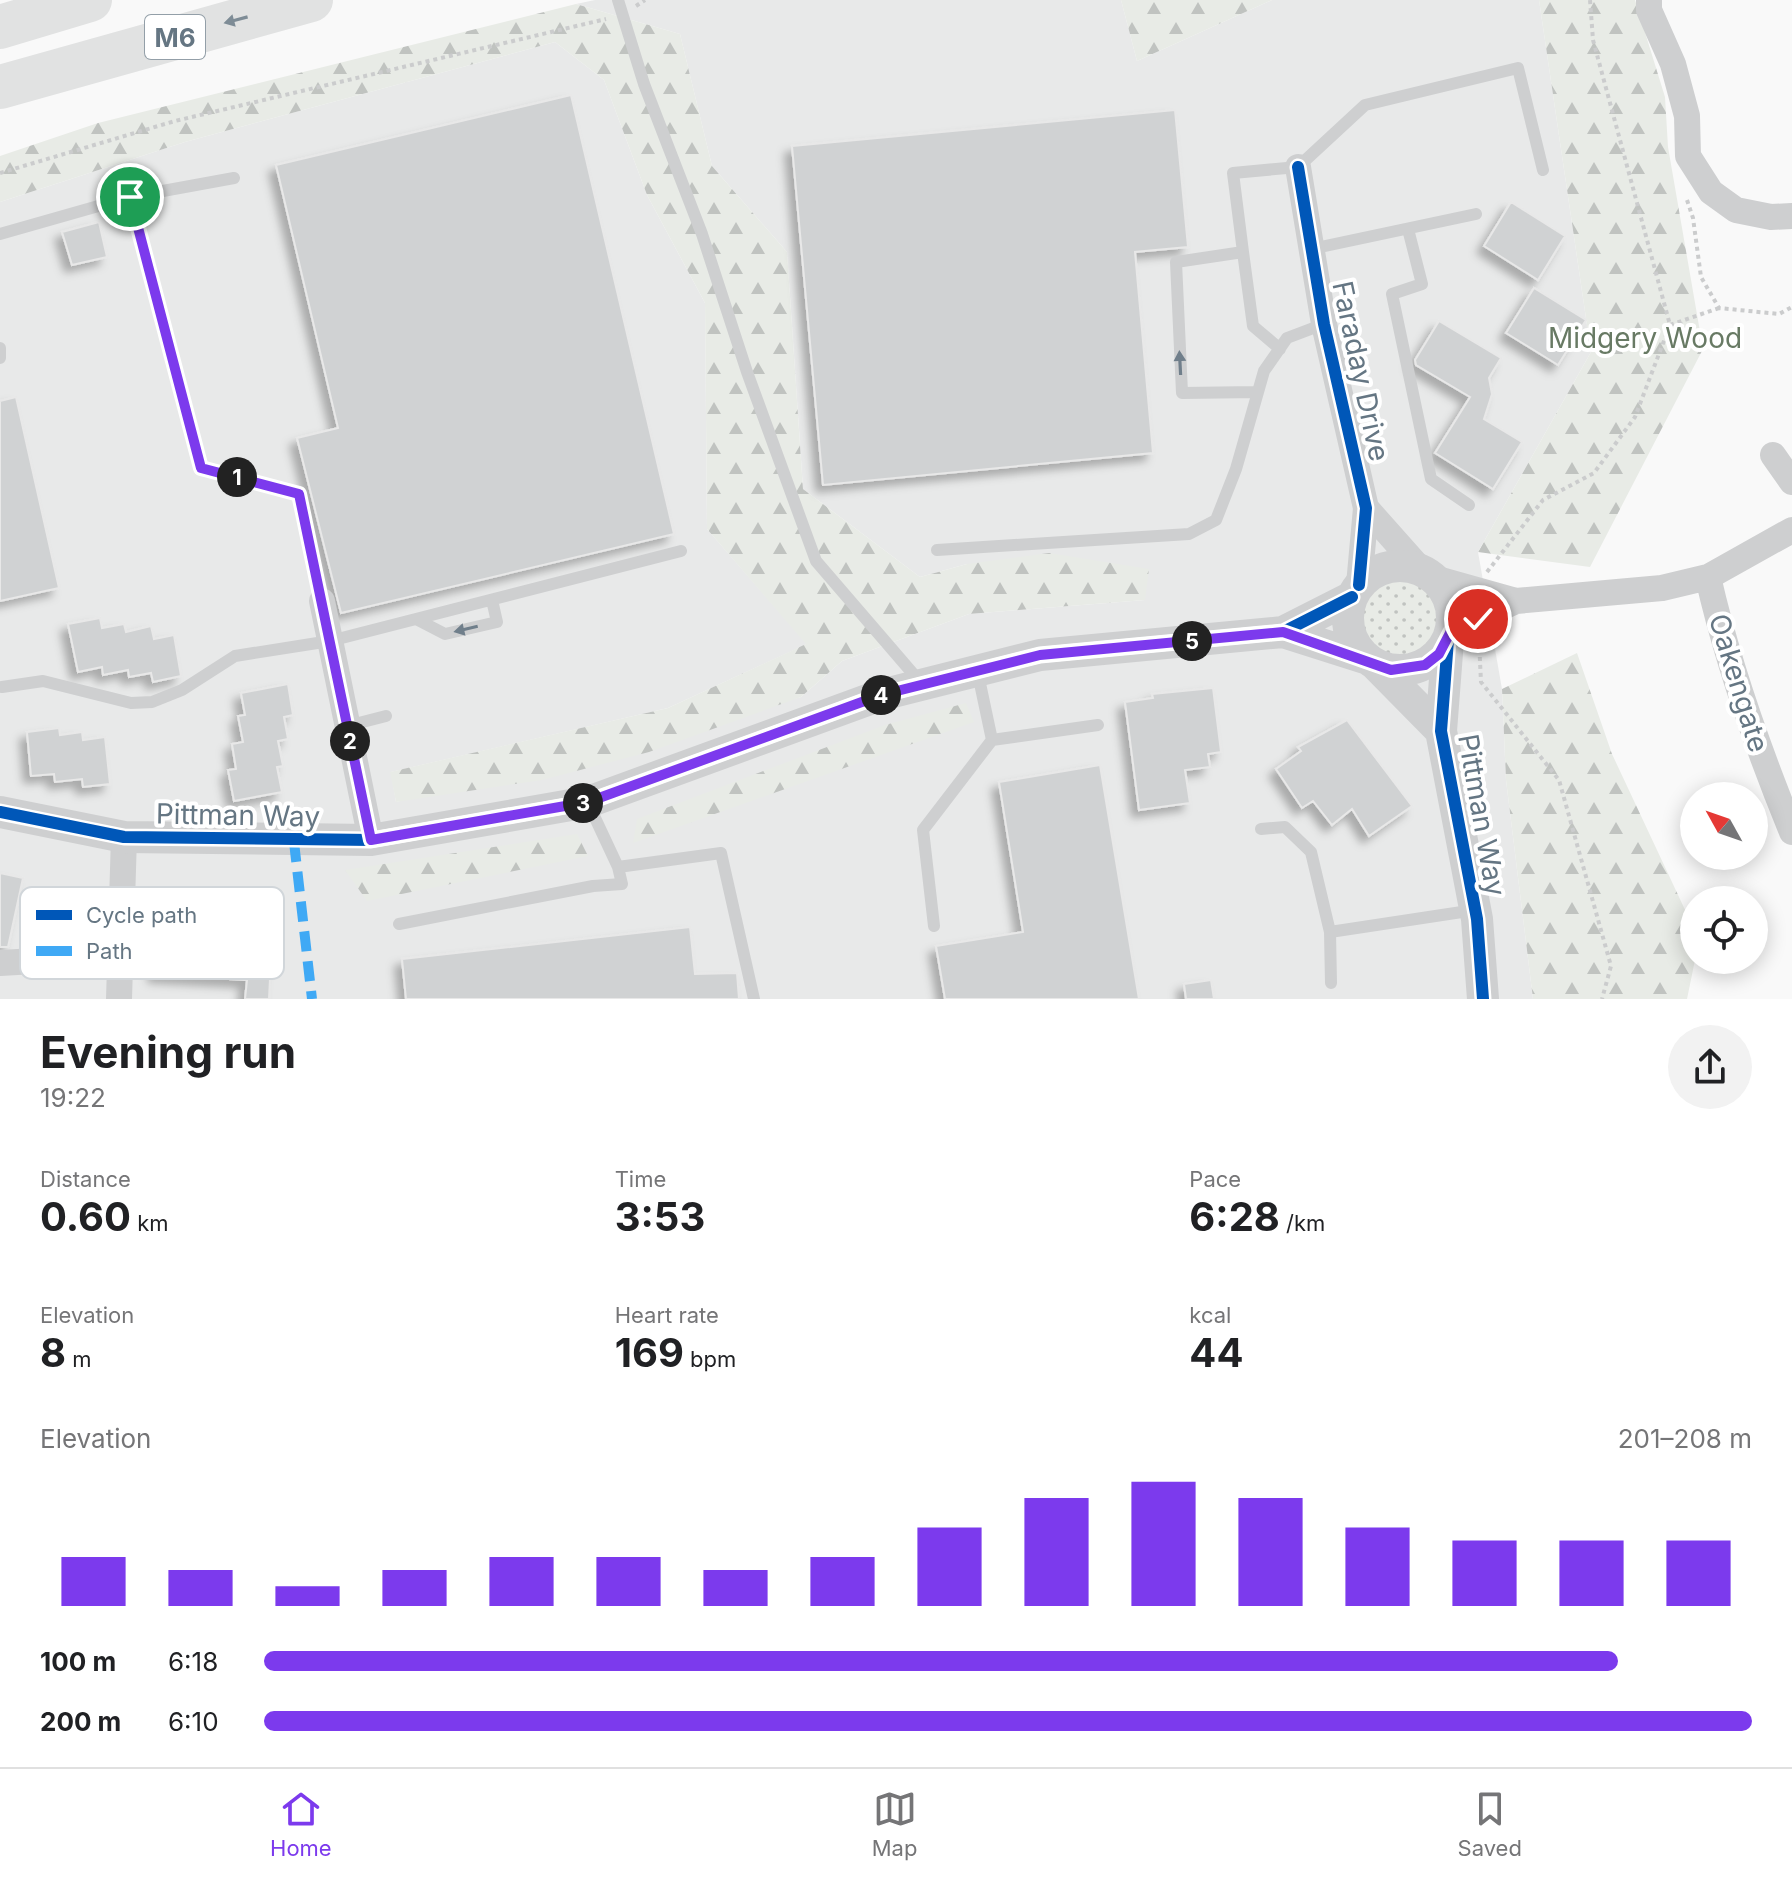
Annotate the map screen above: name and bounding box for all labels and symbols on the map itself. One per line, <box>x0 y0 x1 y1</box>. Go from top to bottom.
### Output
one-way arrow <box>223 14 248 26</box>
road number: M6 <box>145 15 205 59</box>
pin <box>96 163 164 231</box>
street label: Faraday Drive <box>1325 278 1397 464</box>
park label: Midgery Wood <box>1548 321 1742 355</box>
one-way arrow <box>1174 350 1187 375</box>
pin: 1 <box>217 457 257 497</box>
pin <box>1444 585 1512 653</box>
street label: Oakengate <box>1702 610 1776 756</box>
pin: 5 <box>1172 621 1212 661</box>
one-way arrow <box>453 623 478 636</box>
pin: 4 <box>861 675 901 715</box>
pin: 2 <box>330 721 370 761</box>
street label: Pittman Way <box>1451 731 1513 899</box>
north arrow <box>1680 782 1768 870</box>
pin: 3 <box>563 783 603 823</box>
street label: Pittman Way <box>156 797 320 833</box>
legend <box>20 887 284 979</box>
text: Cycle path <box>86 902 197 928</box>
text: Path <box>86 938 133 964</box>

